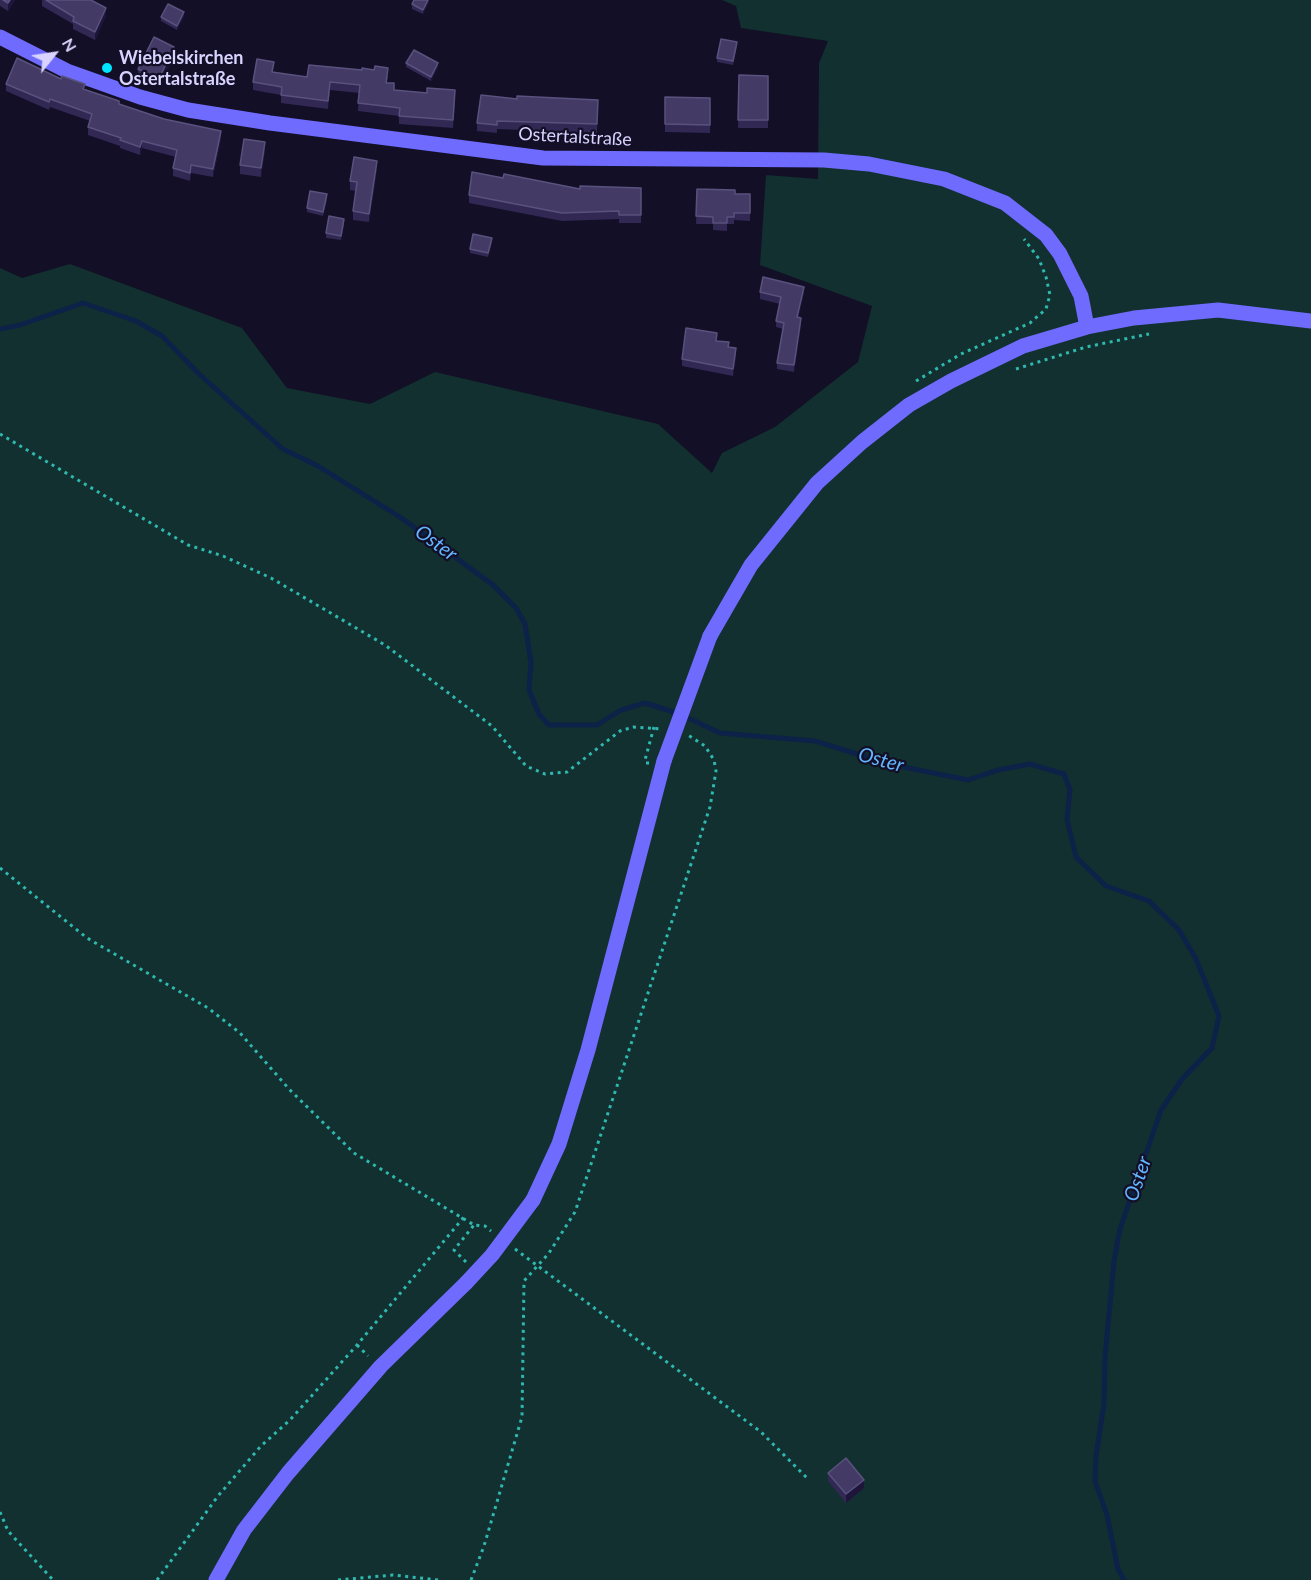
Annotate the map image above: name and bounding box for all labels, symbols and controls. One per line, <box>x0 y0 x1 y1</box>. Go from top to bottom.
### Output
north arrow <box>24 24 84 84</box>
text: N <box>59 35 81 55</box>
place label: Wiebelskirchen Ostertalstraße <box>119 47 243 90</box>
marker: Wiebelskirchen Ostertalstraße <box>100 61 114 75</box>
street label: Ostertalstraße <box>518 123 632 151</box>
water label: Oster <box>410 520 462 566</box>
water label: Oster <box>856 742 906 778</box>
water label: Oster <box>1119 1153 1157 1205</box>

